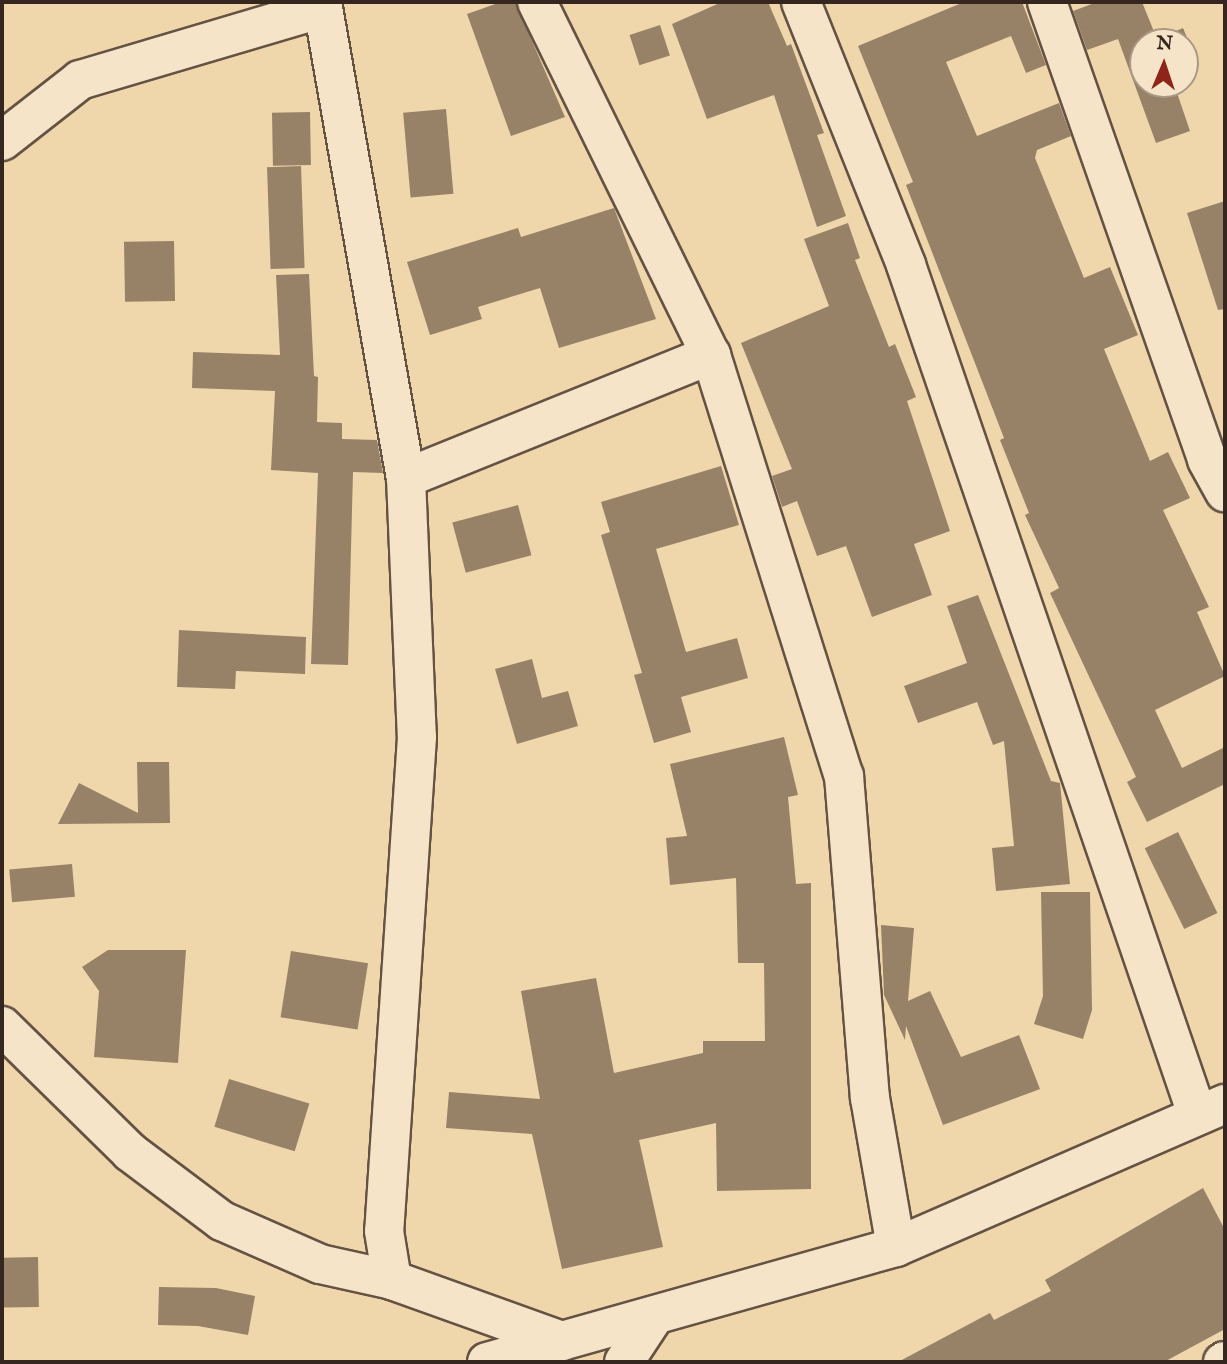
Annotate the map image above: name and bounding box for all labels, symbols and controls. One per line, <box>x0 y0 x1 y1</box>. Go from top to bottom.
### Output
north arrow <box>1129 28 1199 98</box>
text: N <box>1156 32 1173 56</box>

